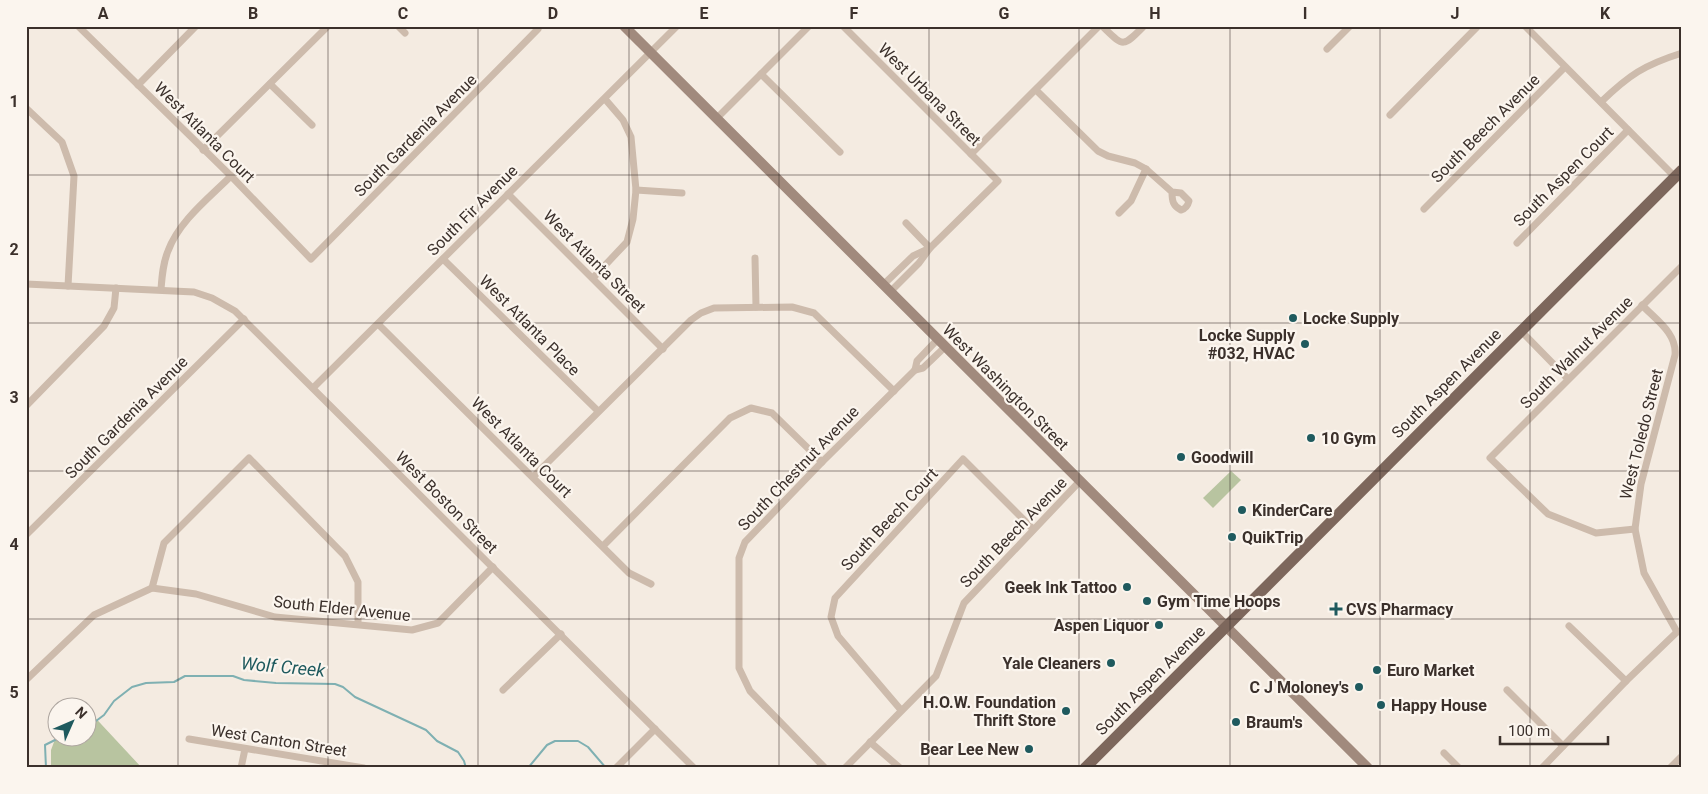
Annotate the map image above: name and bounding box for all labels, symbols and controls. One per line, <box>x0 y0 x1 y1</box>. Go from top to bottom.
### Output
text: A <box>98 4 109 23</box>
text: B <box>248 4 258 23</box>
text: C <box>398 4 408 23</box>
text: D <box>548 4 558 23</box>
text: E <box>700 4 709 23</box>
text: F <box>850 4 859 23</box>
text: G <box>999 4 1010 23</box>
text: H <box>1149 4 1161 23</box>
text: I <box>1303 4 1307 23</box>
text: J <box>1451 4 1459 23</box>
text: K <box>1600 4 1611 23</box>
street label: West Urbana Street <box>874 39 985 150</box>
street label: South Gardenia Avenue <box>350 70 481 201</box>
street label: South Beech Avenue <box>1427 70 1544 187</box>
street label: West Atlanta Court <box>150 78 259 187</box>
text: 1 <box>9 92 19 111</box>
street label: South Aspen Court <box>1509 122 1617 230</box>
street label: South Fir Avenue <box>423 161 521 259</box>
street label: West Atlanta Street <box>539 206 650 317</box>
text: 2 <box>9 240 19 259</box>
street label: West Atlanta Place <box>475 271 584 380</box>
street label: South Walnut Avenue <box>1516 292 1637 413</box>
place label: Locke Supply <box>1303 309 1400 328</box>
marker: Locke Supply <box>1287 312 1299 324</box>
street label: West Washington Street <box>939 320 1073 454</box>
street label: South Aspen Avenue <box>1388 325 1505 442</box>
place label: Locke Supply #032, HVAC <box>1199 326 1296 363</box>
marker: Locke Supply #032, HVAC <box>1299 338 1311 350</box>
street label: South Gardenia Avenue <box>61 352 192 483</box>
street label: West Toledo Street <box>1616 367 1667 502</box>
text: 3 <box>9 388 19 407</box>
street label: West Atlanta Court <box>467 393 576 502</box>
street label: South Chestnut Avenue <box>734 402 863 535</box>
place label: 10 Gym <box>1321 429 1376 448</box>
marker: 10 Gym <box>1305 432 1317 444</box>
street label: West Boston Street <box>392 447 502 557</box>
place label: Goodwill <box>1191 448 1253 467</box>
marker: Goodwill <box>1175 451 1187 463</box>
street label: South Beech Court <box>837 464 942 574</box>
street label: South Beech Avenue <box>956 473 1071 591</box>
place label: KinderCare <box>1252 501 1333 520</box>
marker: KinderCare <box>1236 504 1248 516</box>
place label: QuikTrip <box>1242 528 1303 547</box>
marker: QuikTrip <box>1226 531 1238 543</box>
text: 4 <box>9 535 19 554</box>
place label: Geek Ink Tattoo <box>1005 578 1117 597</box>
marker: Geek Ink Tattoo <box>1121 581 1133 593</box>
street label: South Elder Avenue <box>272 592 411 625</box>
place label: Gym Time Hoops <box>1157 592 1281 611</box>
marker: Gym Time Hoops <box>1141 595 1153 607</box>
place label: CVS Pharmacy <box>1346 600 1454 619</box>
marker: CVS Pharmacy <box>1330 603 1342 615</box>
place label: Aspen Liquor <box>1054 616 1149 635</box>
marker: Aspen Liquor <box>1153 619 1165 631</box>
street label: South Aspen Avenue <box>1092 622 1209 739</box>
water label: Wolf Creek <box>240 652 327 681</box>
place label: Yale Cleaners <box>1003 654 1101 673</box>
marker: Yale Cleaners <box>1105 657 1117 669</box>
place label: Euro Market <box>1387 661 1475 680</box>
marker: Euro Market <box>1371 664 1383 676</box>
place label: C J Moloney's <box>1250 678 1349 697</box>
marker: C J Moloney's <box>1353 681 1365 693</box>
text: 5 <box>9 683 19 702</box>
place label: H.O.W. Foundation Thrift Store <box>923 693 1056 730</box>
north arrow <box>48 696 98 746</box>
place label: Happy House <box>1391 696 1487 715</box>
marker: Happy House <box>1375 699 1387 711</box>
text: N <box>72 704 90 722</box>
marker: H.O.W. Foundation Thrift Store <box>1060 705 1072 717</box>
place label: Braum's <box>1246 713 1303 732</box>
scale bar <box>1500 714 1608 746</box>
marker: Braum's <box>1230 716 1242 728</box>
street label: West Canton Street <box>210 720 348 761</box>
text: 100 m <box>1508 722 1550 740</box>
place label: Bear Lee New <box>920 740 1019 759</box>
marker: Bear Lee New <box>1023 743 1035 755</box>

